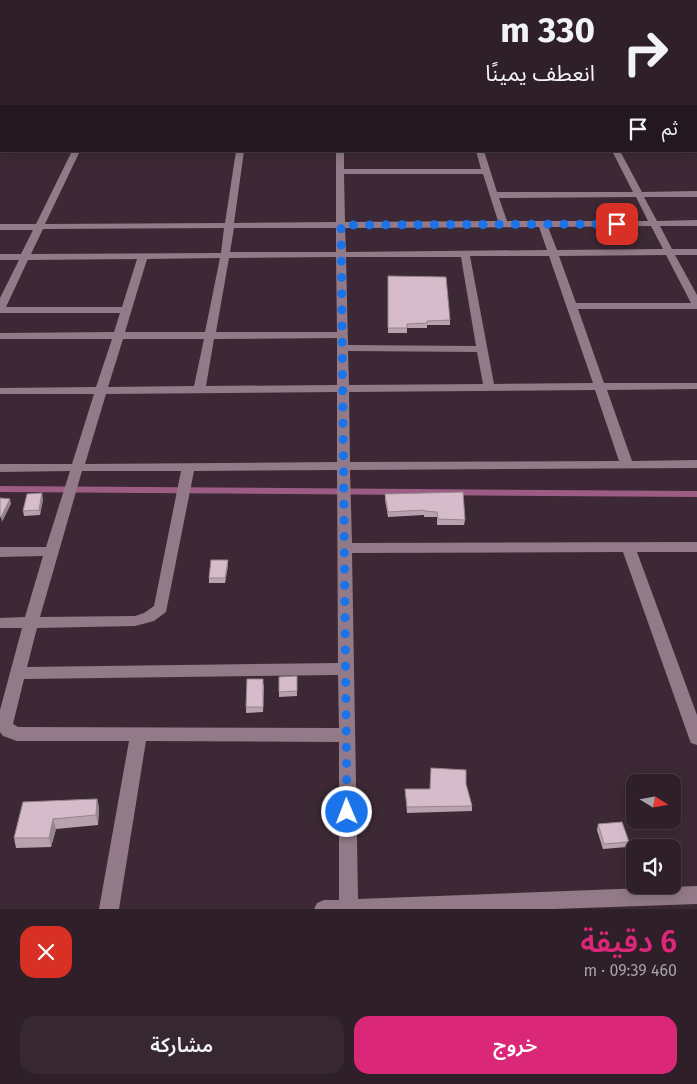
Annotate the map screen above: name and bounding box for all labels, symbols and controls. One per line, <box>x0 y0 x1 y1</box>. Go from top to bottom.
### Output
text: 330 m <box>500 9 595 51</box>
icon: right <box>613 20 678 85</box>
text: انعطف يمينًا <box>485 60 595 87</box>
icon: arrive <box>624 115 652 143</box>
text: ثم <box>662 117 678 140</box>
pin <box>596 203 638 245</box>
icon: arrive <box>603 210 631 238</box>
north arrow <box>626 774 681 829</box>
map controls <box>626 774 681 894</box>
position arrow <box>320 785 372 837</box>
button: sound <box>626 839 681 894</box>
text: 6 دقيقة <box>580 924 677 960</box>
button: close <box>20 926 72 978</box>
text: 460 m · 09:39 <box>583 961 677 980</box>
button: مشاركة <box>20 1016 344 1074</box>
button: خروج <box>354 1016 677 1074</box>

